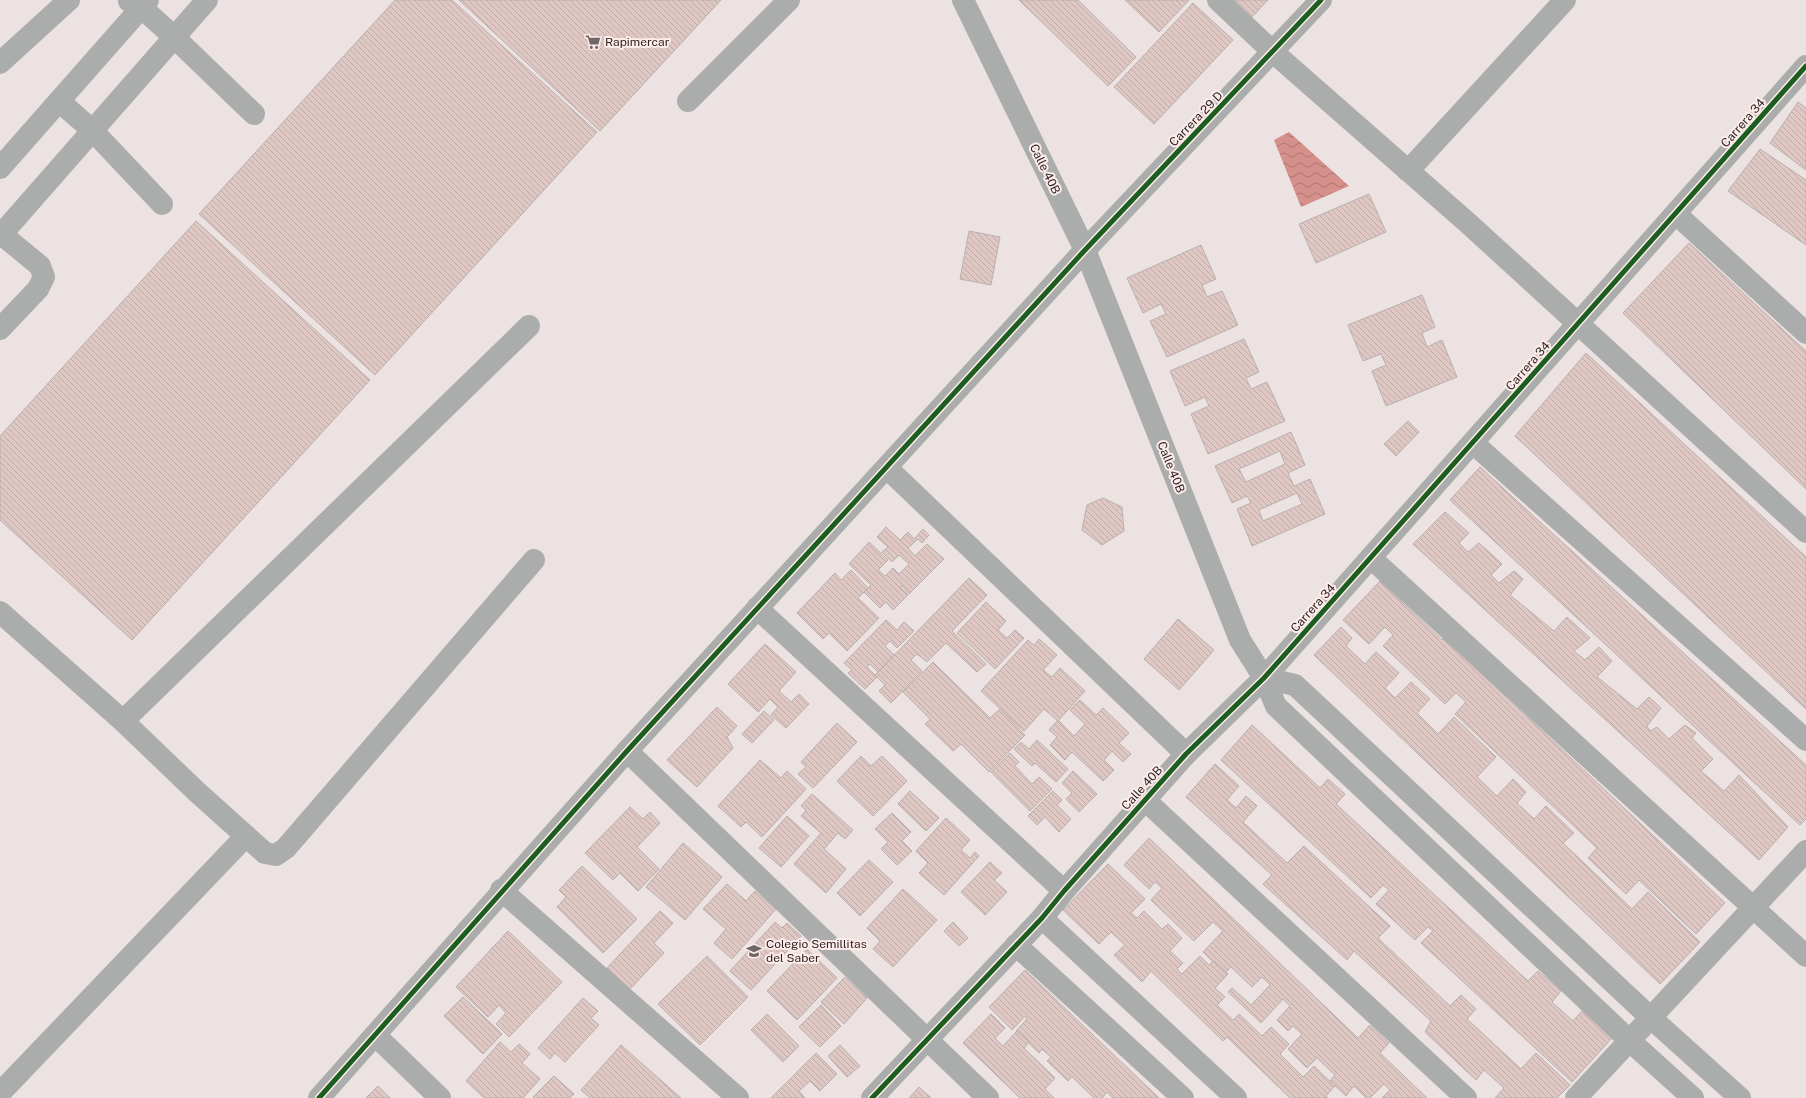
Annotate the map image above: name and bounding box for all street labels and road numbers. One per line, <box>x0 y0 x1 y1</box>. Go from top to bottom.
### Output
street label: Carrera 29 D <box>1166 89 1226 149</box>
street label: Carrera 34 <box>1718 95 1768 150</box>
street label: Calle 40B <box>1027 142 1063 196</box>
street label: Carrera 34 <box>1503 338 1553 393</box>
street label: Calle 40B <box>1154 439 1188 495</box>
street label: Carrera 34 <box>1288 581 1339 635</box>
street label: Calle 40B <box>1119 763 1165 813</box>

